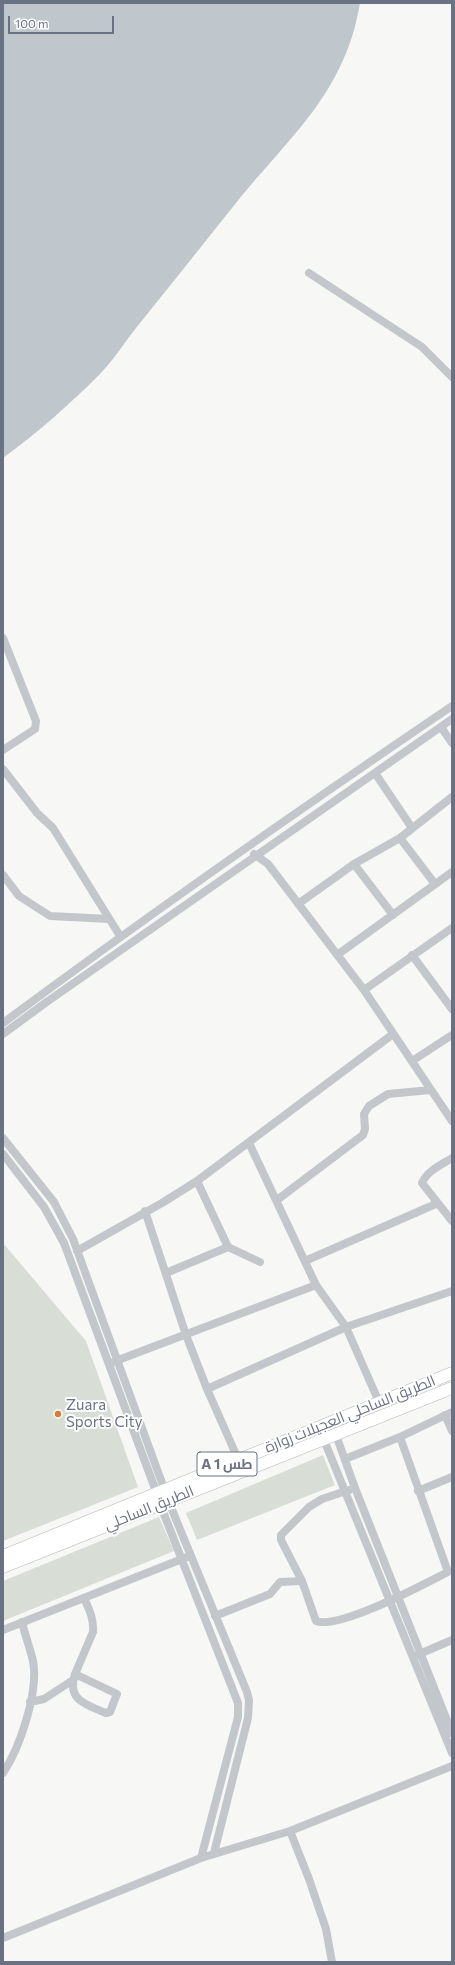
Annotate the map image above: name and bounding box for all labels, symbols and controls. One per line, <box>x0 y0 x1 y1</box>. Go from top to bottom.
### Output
scale bar <box>10 8 116 34</box>
text: 100 m <box>15 16 49 30</box>
street label: الطريق الساحلي العجيلات زوارة <box>262 1371 438 1457</box>
place label: Zuara Sports City <box>66 1396 143 1431</box>
marker: Zuara Sports City <box>53 1409 63 1419</box>
road number: A 1 طس <box>197 1452 257 1476</box>
street label: الطريق الساحلي <box>102 1482 196 1534</box>

